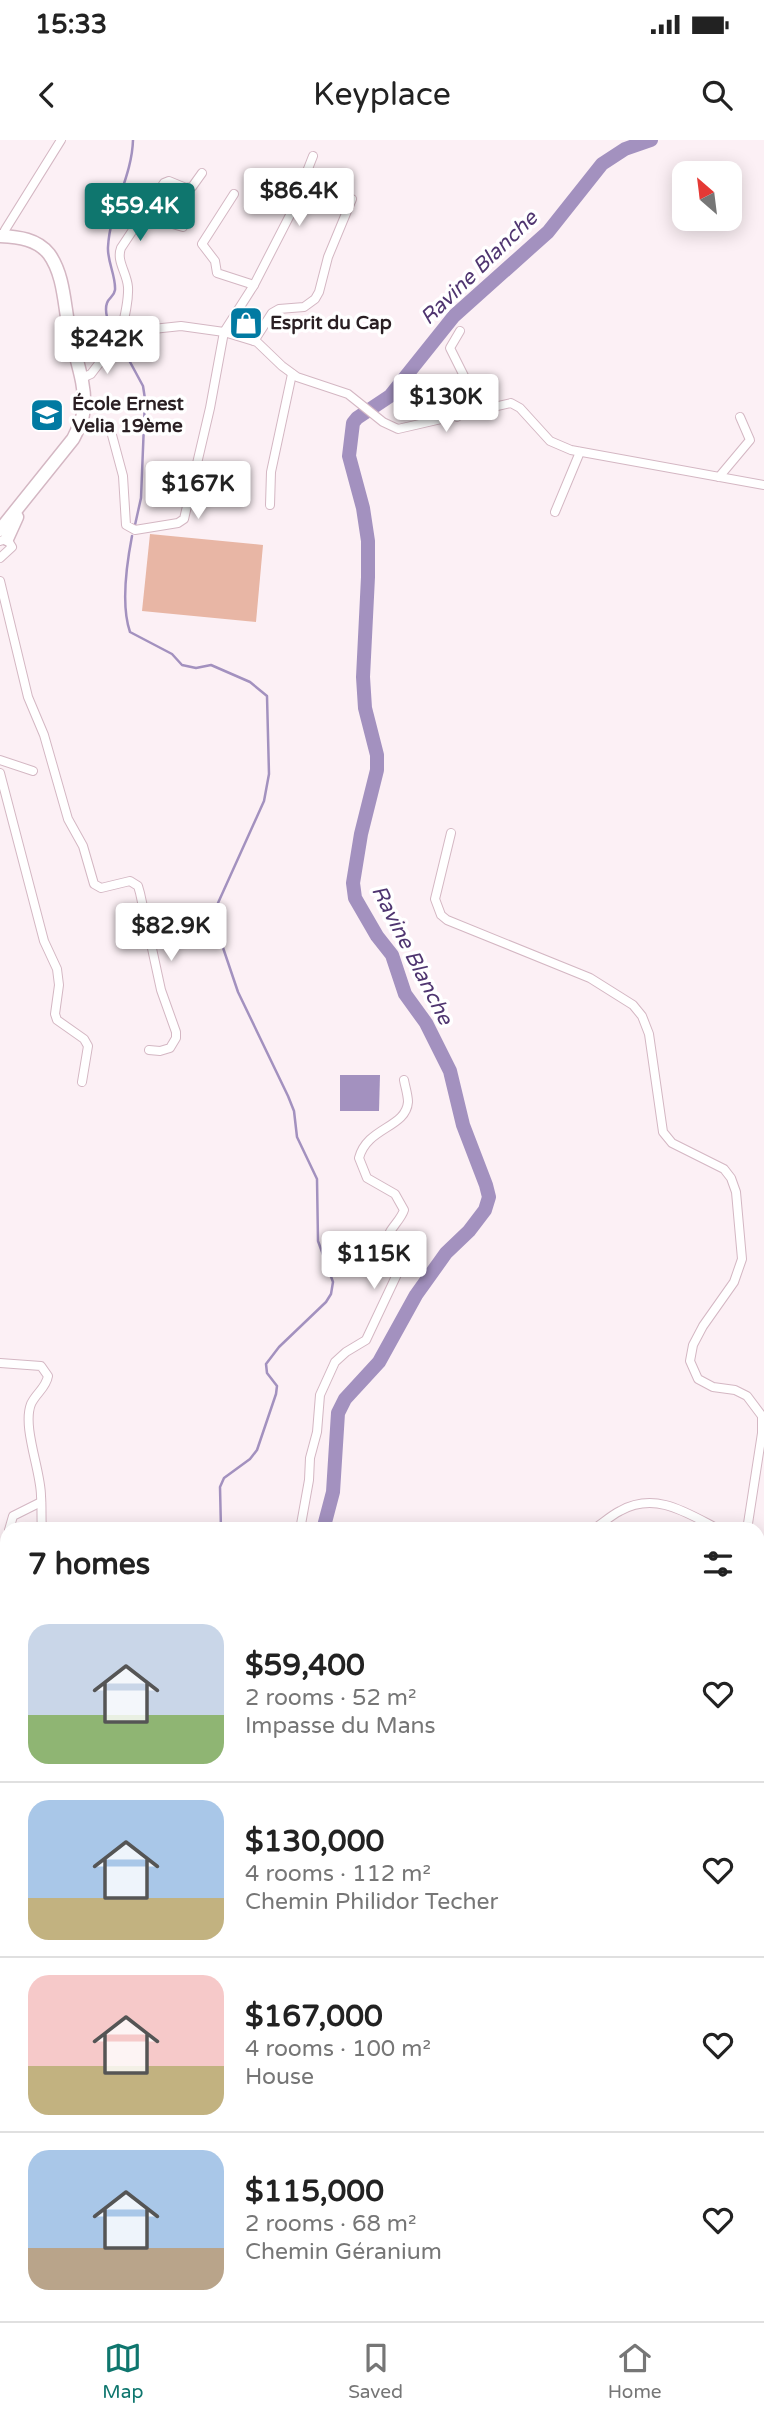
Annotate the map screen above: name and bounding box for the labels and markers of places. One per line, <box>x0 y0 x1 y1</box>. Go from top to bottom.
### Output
pin: $86.4K <box>242 168 356 228</box>
pin: $59.4K <box>83 183 197 243</box>
shop icon: Esprit du Cap <box>227 304 265 342</box>
place label: Esprit du Cap <box>270 312 392 335</box>
pin: $242K <box>58 316 156 376</box>
pin: $130K <box>397 374 495 434</box>
place label: École Ernest Velia 19ème <box>72 392 185 437</box>
school or university icon: École Ernest Velia 19ème <box>28 396 66 434</box>
pin: $167K <box>149 462 247 521</box>
pin: $82.9K <box>114 904 228 963</box>
pin: $115K <box>325 1232 423 1291</box>

